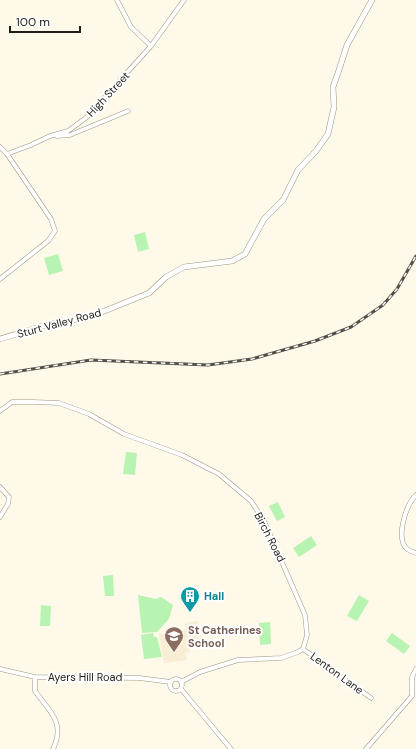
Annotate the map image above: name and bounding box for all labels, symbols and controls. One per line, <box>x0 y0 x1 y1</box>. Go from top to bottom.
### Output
scale bar <box>10 8 80 34</box>
text: 100 m <box>16 14 50 30</box>
street label: High Street <box>84 68 132 120</box>
street label: Sturt Valley Road <box>15 305 103 341</box>
street label: Birch Road <box>251 510 289 564</box>
building icon: Hall <box>179 585 201 613</box>
place label: Hall <box>204 589 224 603</box>
place label: St Catherines School <box>188 623 262 650</box>
school or university icon: St Catherines School <box>163 625 185 653</box>
street label: Lenton Lane <box>308 649 366 697</box>
street label: Ayers Hill Road <box>48 670 122 684</box>

